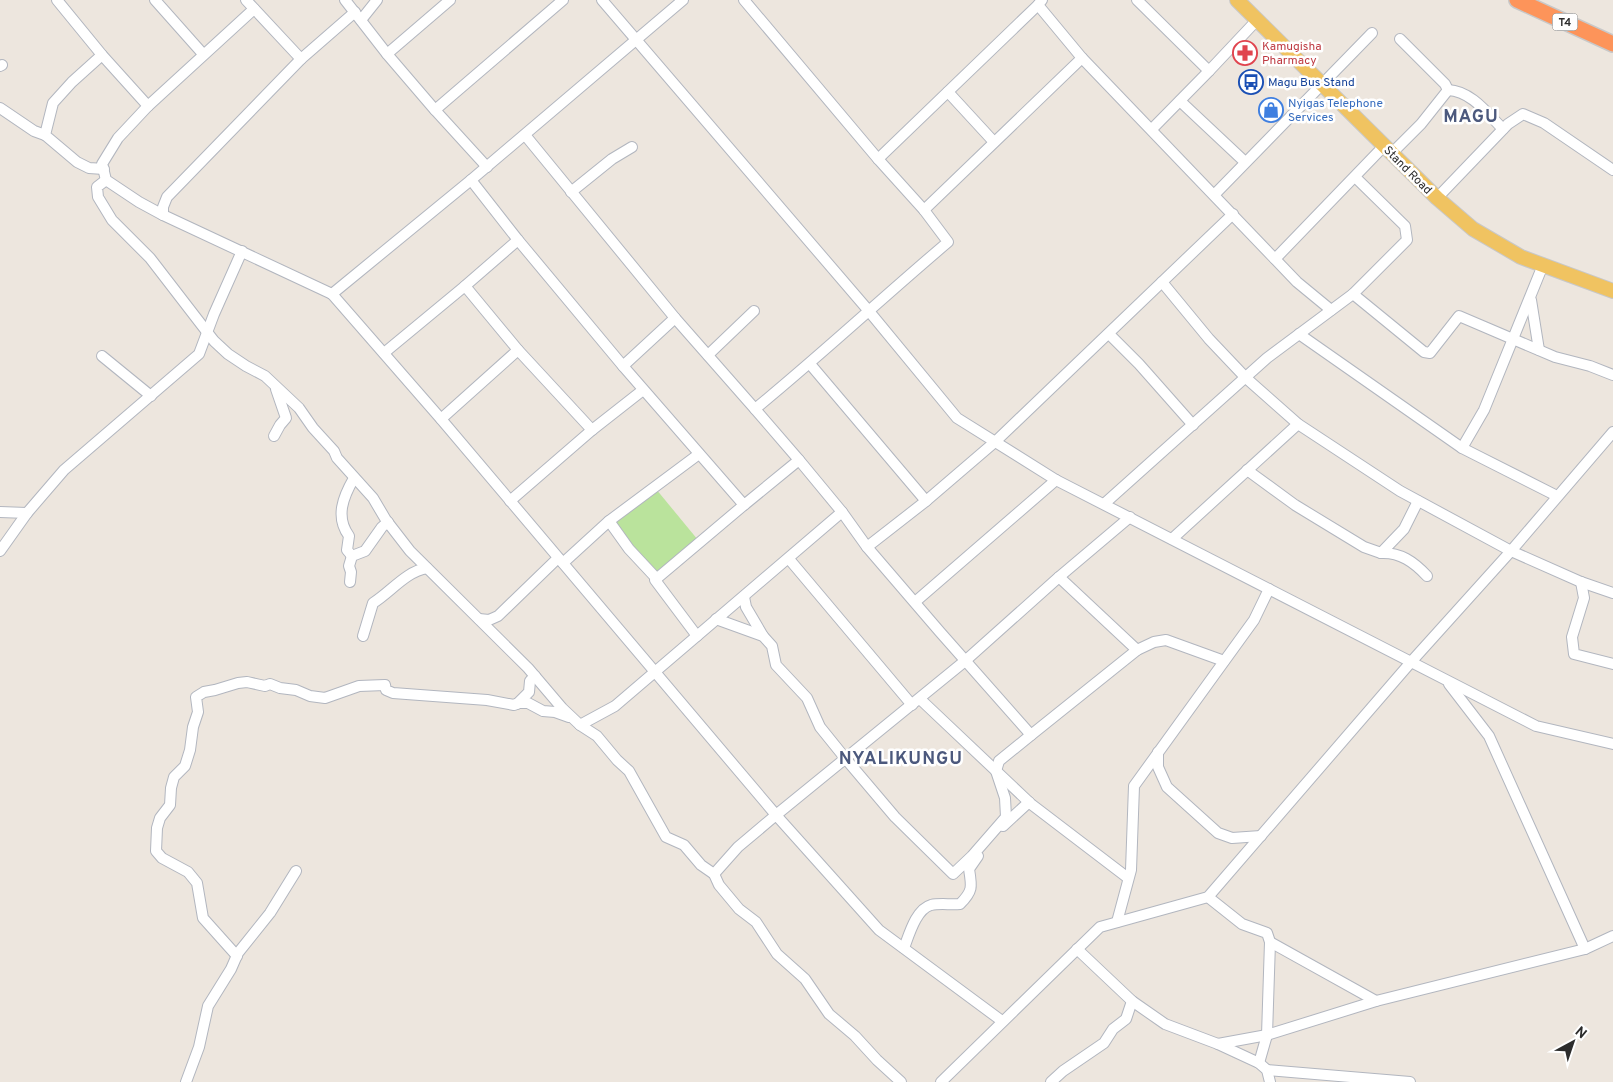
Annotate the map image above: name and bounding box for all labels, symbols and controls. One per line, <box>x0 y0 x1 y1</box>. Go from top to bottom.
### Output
road number: T4 <box>1552 14 1578 31</box>
place label: Kamugisha Pharmacy <box>1262 39 1322 69</box>
pharmacy icon: Kamugisha Pharmacy <box>1232 40 1258 66</box>
bus stop icon: Magu Bus Stand <box>1238 69 1264 95</box>
place label: Magu Bus Stand <box>1268 75 1355 91</box>
place label: Nyigas Telephone Services <box>1288 96 1383 126</box>
shop icon: Nyigas Telephone Services <box>1258 97 1284 123</box>
district label: MAGU <box>1443 106 1499 129</box>
street label: Stand Road <box>1380 143 1435 198</box>
district label: NYALIKUNGU <box>839 748 963 771</box>
north arrow <box>1548 1017 1598 1067</box>
text: N <box>1571 1023 1590 1043</box>

